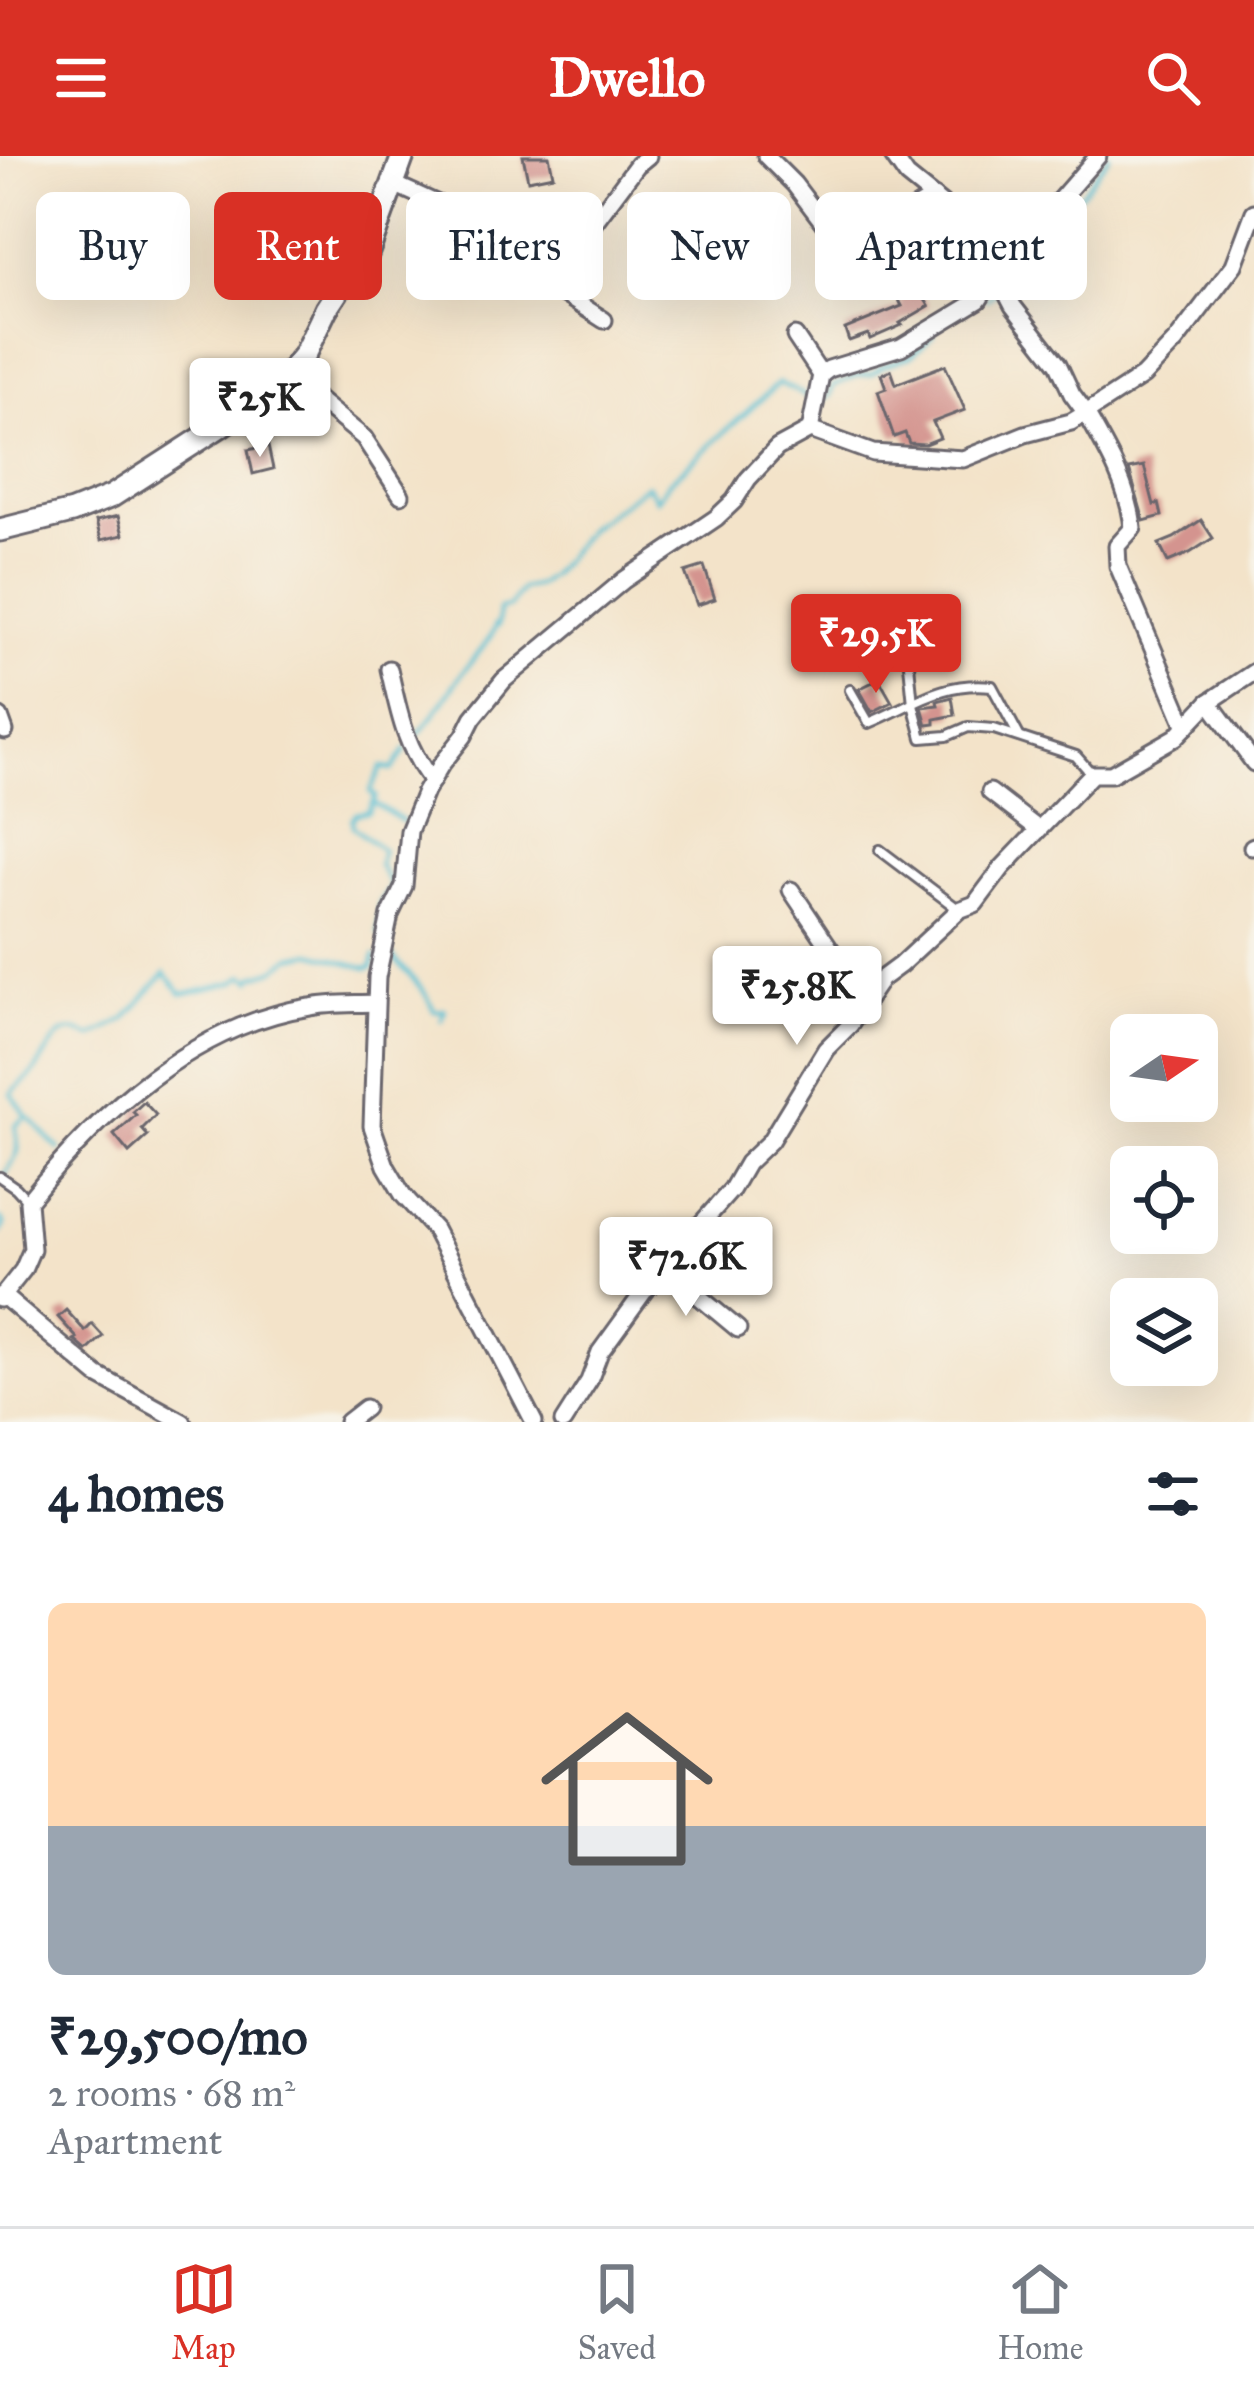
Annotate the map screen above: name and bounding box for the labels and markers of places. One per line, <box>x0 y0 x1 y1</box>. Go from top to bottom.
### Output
pin: ₹25K <box>189 358 331 460</box>
pin: ₹29.5K <box>778 594 974 696</box>
pin: ₹25.8K <box>699 946 895 1048</box>
pin: ₹72.6K <box>588 1217 784 1319</box>

